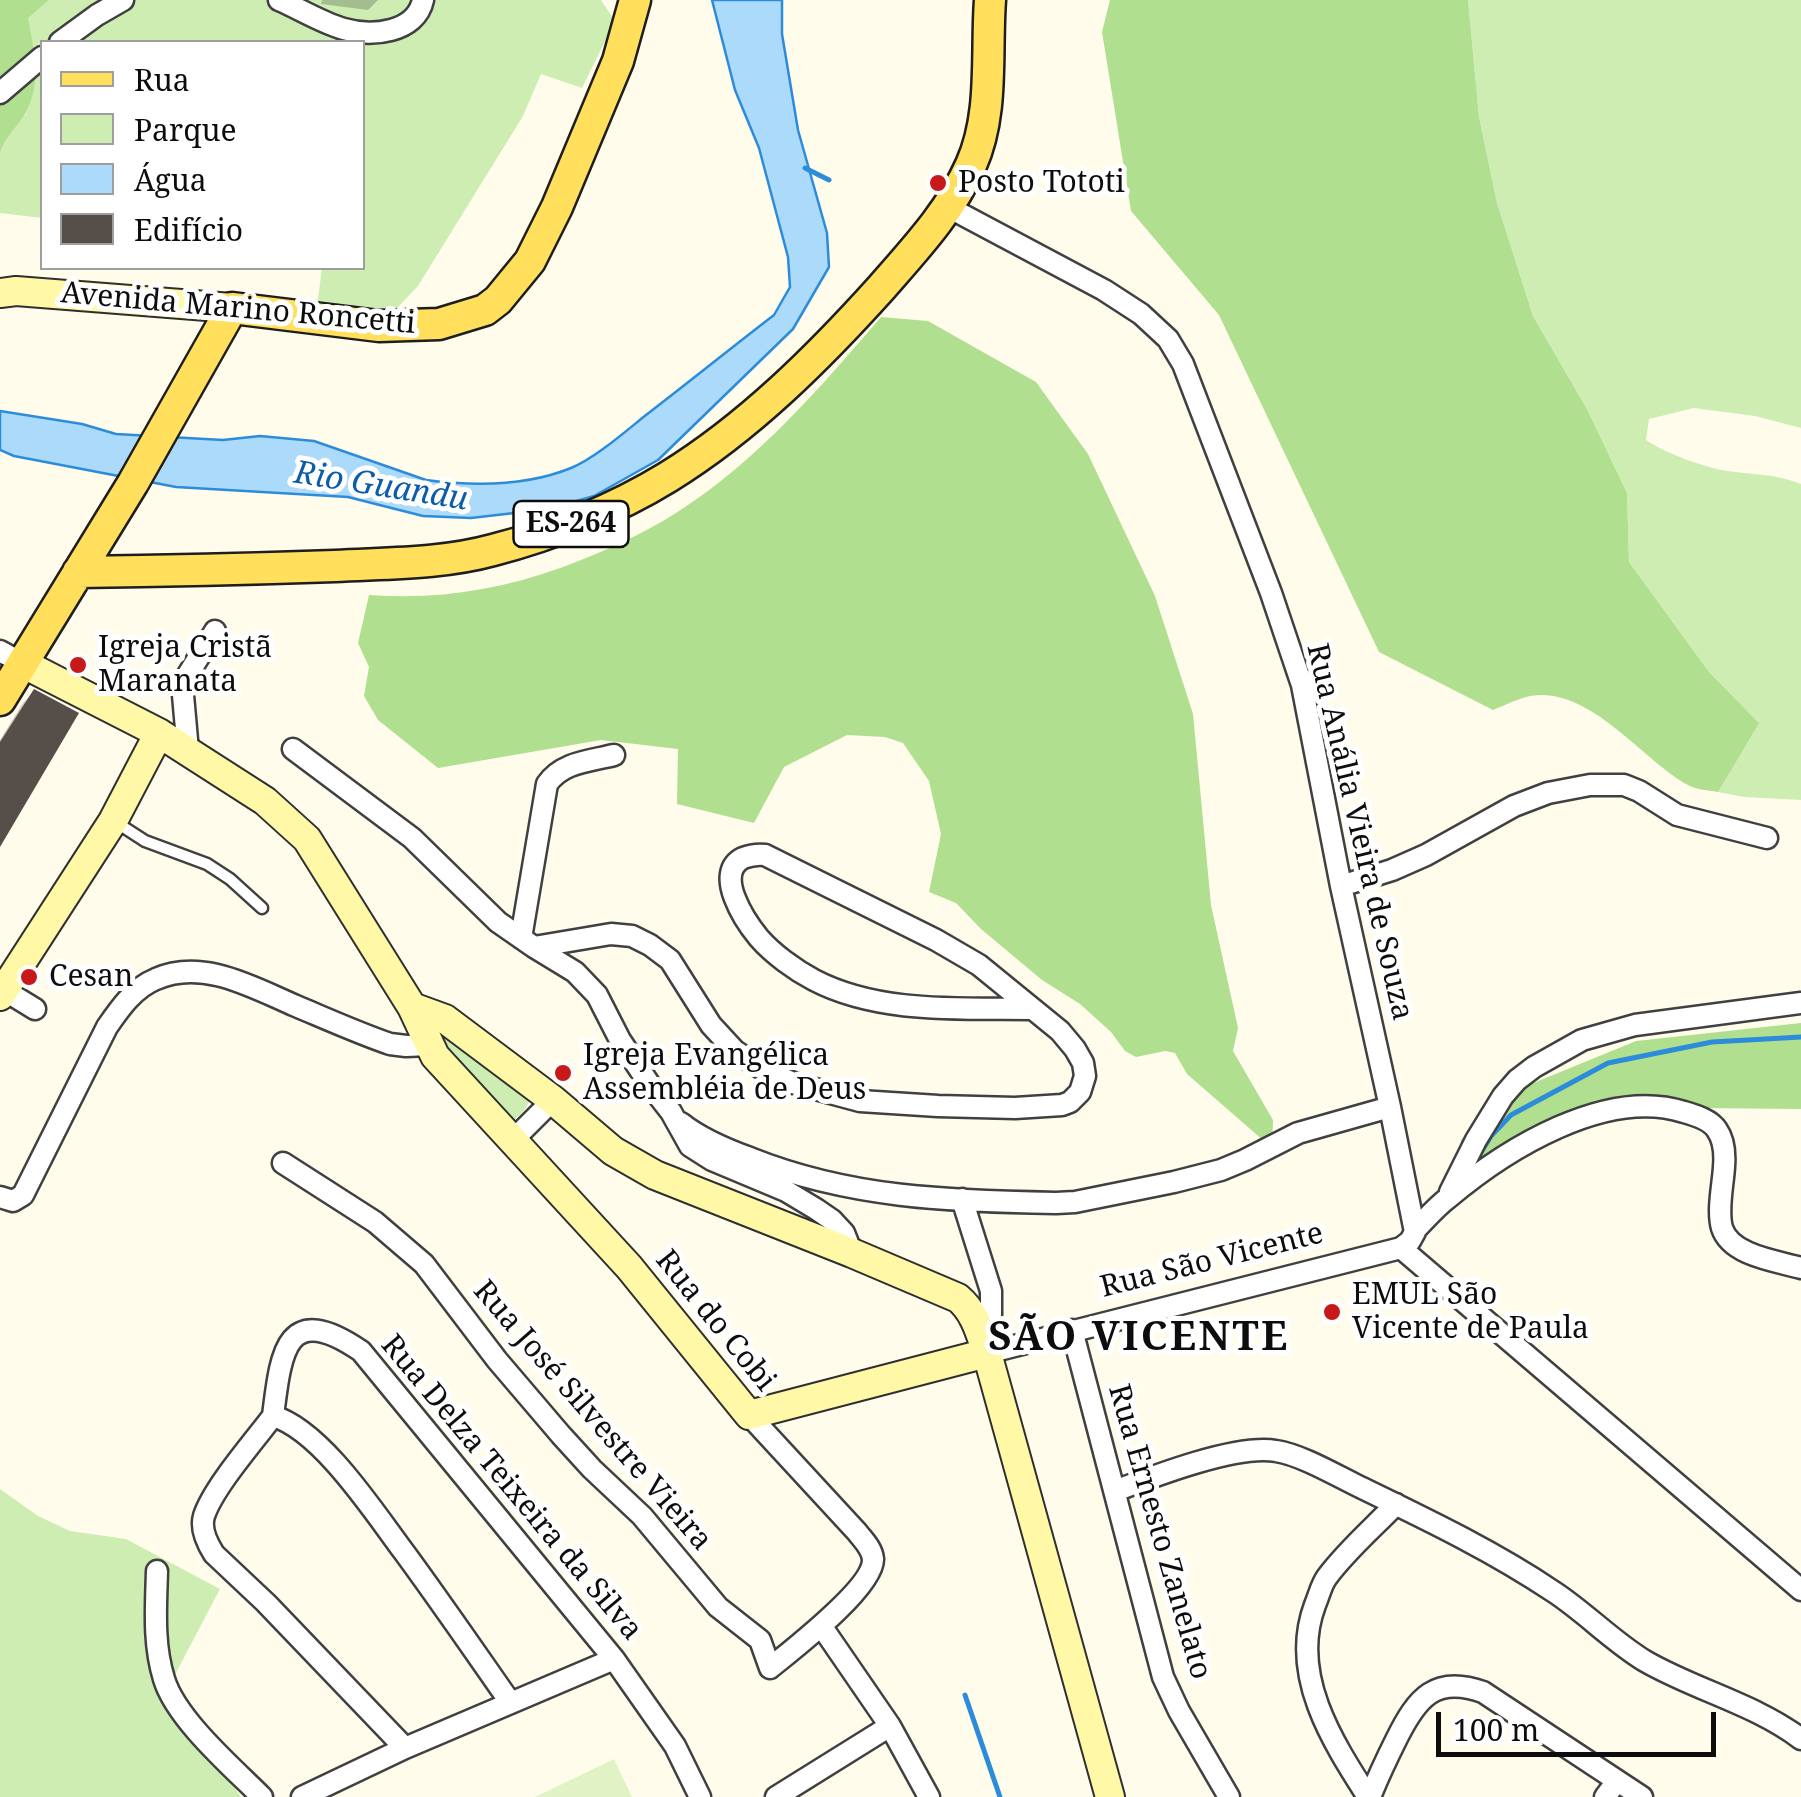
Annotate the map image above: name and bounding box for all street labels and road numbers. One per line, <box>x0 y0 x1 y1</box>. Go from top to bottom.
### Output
street label: Avenida Marino Roncetti <box>59 276 417 342</box>
road number: ES-264 <box>514 501 628 547</box>
street label: Rua Anália Vieira de Souza <box>1298 640 1420 1024</box>
street label: Rua São Vicente <box>1097 1216 1327 1306</box>
street label: Rua do Cobi <box>647 1243 783 1399</box>
street label: Rua José Silvestre Vieira <box>465 1274 719 1558</box>
street label: Rua Delza Teixeira da Silva <box>373 1328 649 1648</box>
street label: Rua Ernesto Zanelato <box>1100 1380 1218 1684</box>

